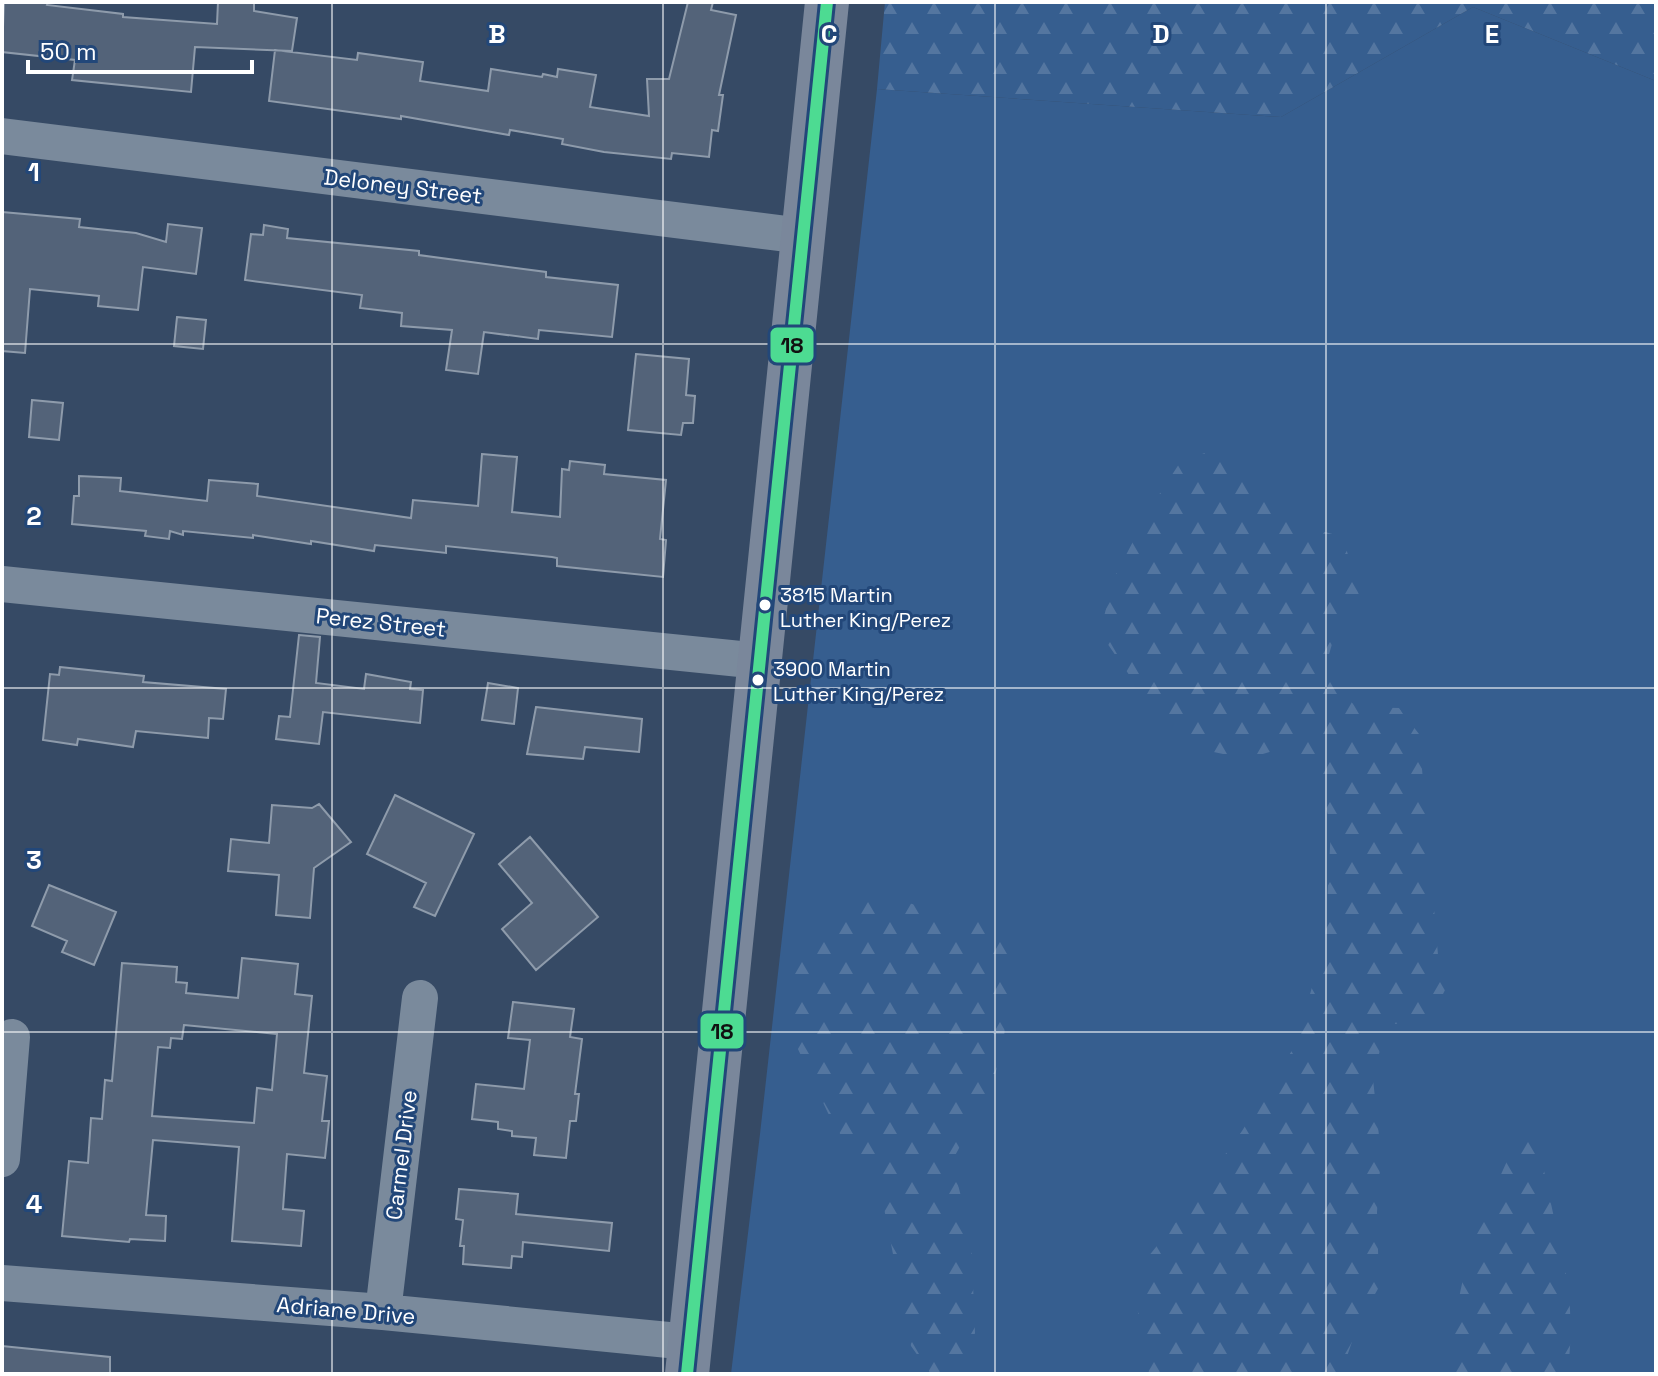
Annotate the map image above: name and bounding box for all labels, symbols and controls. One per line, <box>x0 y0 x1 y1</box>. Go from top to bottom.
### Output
text: B <box>488 17 506 51</box>
text: C <box>821 17 837 51</box>
text: D <box>1152 17 1170 51</box>
text: E <box>1485 17 1499 51</box>
scale bar <box>28 24 252 74</box>
text: 50 m <box>40 36 97 67</box>
text: 1 <box>28 155 40 189</box>
street label: Deloney Street <box>322 162 484 210</box>
line badge: 18 <box>769 326 815 364</box>
text: 18 <box>780 331 804 359</box>
text: 2 <box>26 499 42 533</box>
place label: 3815 Martin Luther King/Perez <box>780 582 951 633</box>
marker: 3815 Martin Luther King/Perez <box>757 597 773 613</box>
street label: Perez Street <box>315 601 447 643</box>
place label: 3900 Martin Luther King/Perez <box>773 656 944 707</box>
marker: 3900 Martin Luther King/Perez <box>750 672 766 688</box>
text: 3 <box>26 843 42 877</box>
line badge: 18 <box>699 1012 745 1050</box>
text: 18 <box>710 1017 734 1045</box>
street label: Carmel Drive <box>379 1088 423 1222</box>
text: 4 <box>26 1187 42 1221</box>
street label: Adriane Drive <box>275 1290 417 1330</box>

